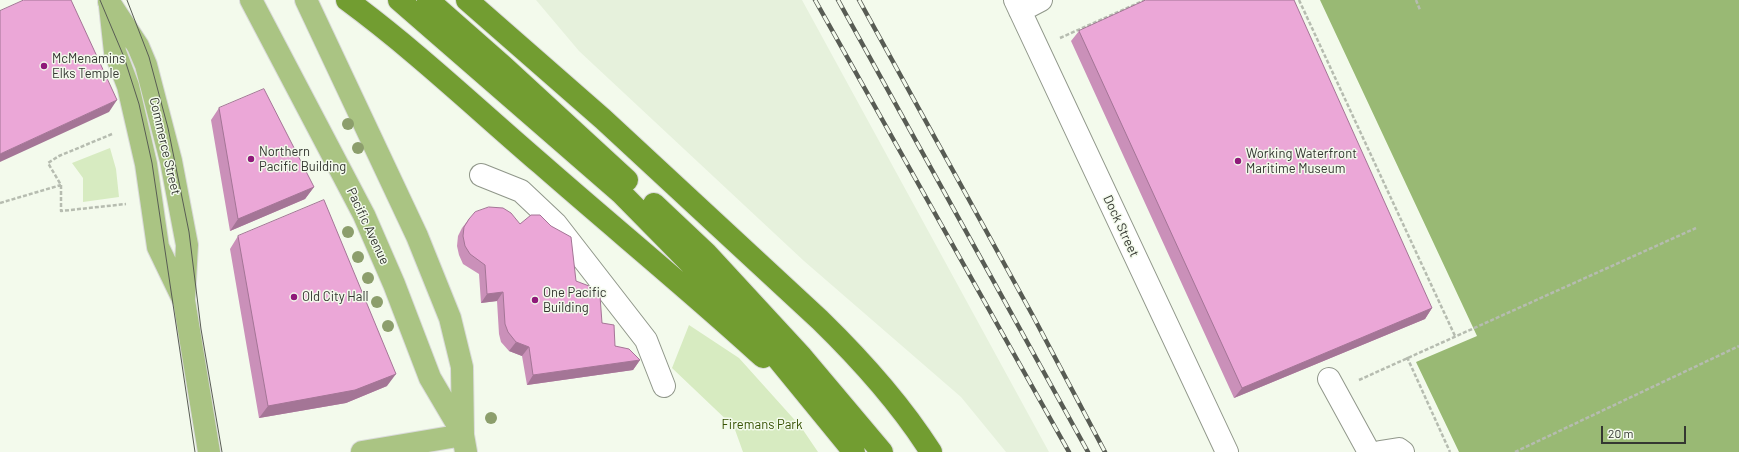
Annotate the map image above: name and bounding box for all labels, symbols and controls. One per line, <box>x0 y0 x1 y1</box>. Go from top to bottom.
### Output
place label: McMenamins Elks Temple <box>52 51 125 82</box>
marker: McMenamins Elks Temple <box>39 61 49 71</box>
street label: Commerce Street <box>146 96 184 196</box>
place label: Northern Pacific Building <box>259 144 346 175</box>
place label: Working Waterfront Maritime Museum <box>1246 146 1357 177</box>
marker: Northern Pacific Building <box>246 154 256 164</box>
marker: Working Waterfront Maritime Museum <box>1233 156 1243 166</box>
street label: Pacific Avenue <box>343 185 393 267</box>
street label: Dock Street <box>1100 193 1142 259</box>
place label: One Pacific Building <box>543 285 607 316</box>
place label: Old City Hall <box>302 289 368 305</box>
marker: Old City Hall <box>289 292 299 302</box>
marker: One Pacific Building <box>530 295 540 305</box>
park label: Firemans Park <box>721 417 803 433</box>
scale bar <box>1603 418 1688 444</box>
text: 20 m <box>1608 426 1634 440</box>

